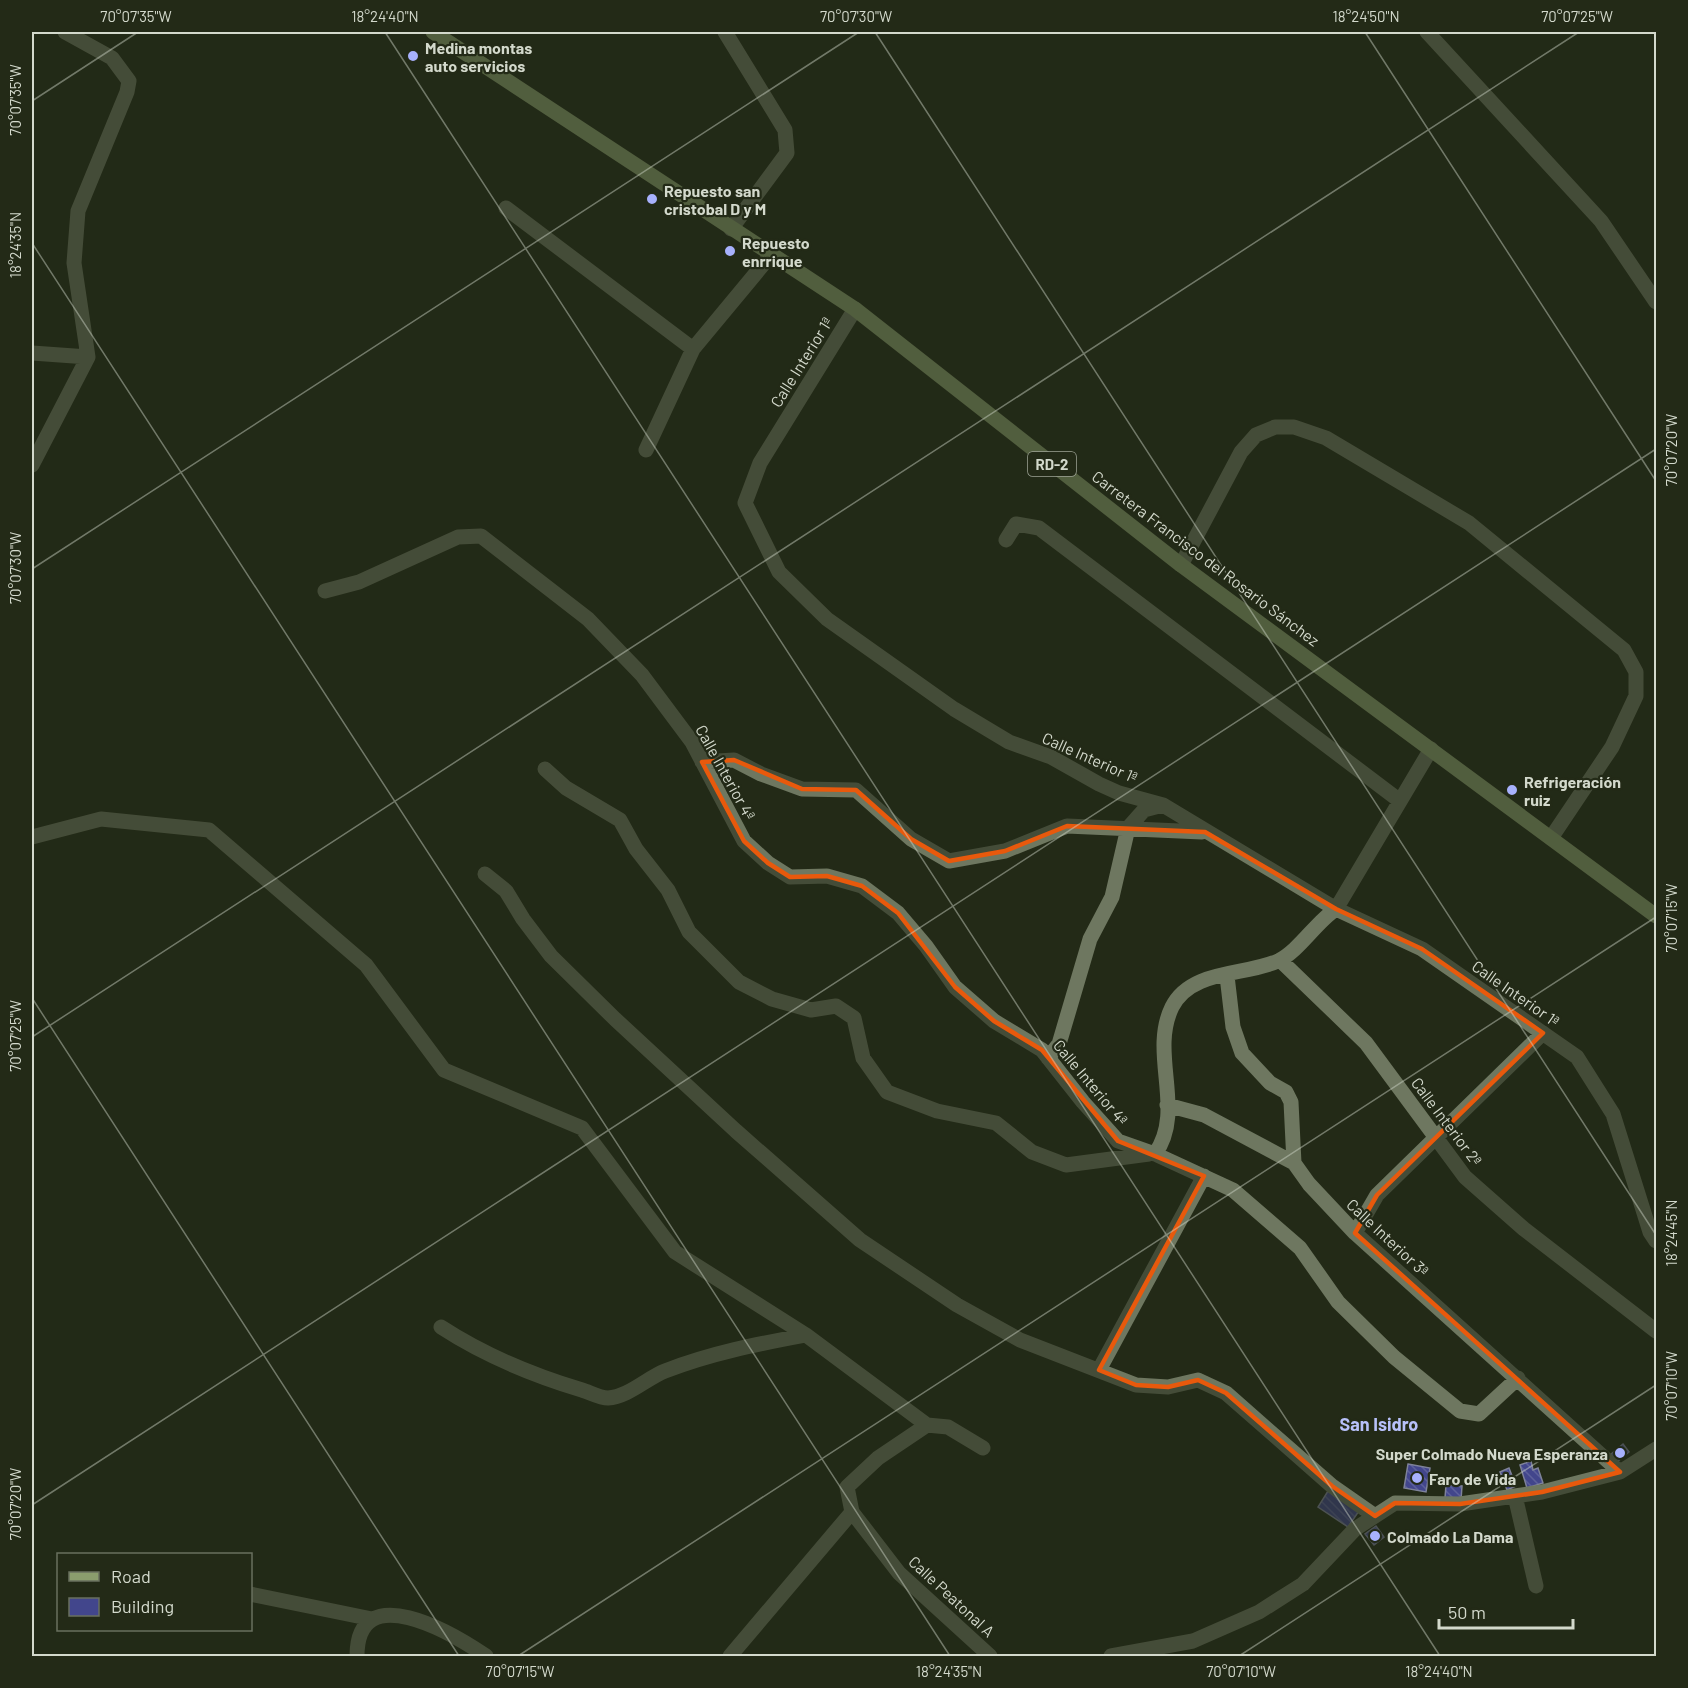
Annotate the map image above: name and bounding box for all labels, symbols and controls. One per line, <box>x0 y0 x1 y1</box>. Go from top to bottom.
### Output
text: 70°07'35"W <box>100 7 172 25</box>
text: 18°24'40"N <box>351 7 419 25</box>
text: 70°07'30"W <box>820 7 892 25</box>
text: 18°24'50"N <box>1332 7 1400 25</box>
text: 70°07'25"W <box>1541 7 1613 25</box>
place label: Medina montas auto servicios <box>425 38 532 75</box>
marker: Medina montas auto servicios <box>406 49 420 63</box>
text: 70°07'35"W <box>6 64 24 136</box>
place label: Repuesto san cristobal D y M <box>664 181 766 218</box>
marker: Repuesto san cristobal D y M <box>645 192 659 206</box>
text: 18°24'35"N <box>6 212 24 278</box>
place label: Repuesto enrrique <box>742 233 810 270</box>
marker: Repuesto enrrique <box>723 244 737 258</box>
street label: Calle Interior 1ª <box>766 314 836 410</box>
text: 70°07'20"W <box>1662 414 1680 486</box>
road number: RD-2 <box>1028 452 1076 476</box>
street label: Carretera Francisco del Rosario Sánchez <box>1089 466 1323 650</box>
text: 70°07'30"W <box>6 532 24 604</box>
street label: Calle Interior 4ª <box>692 721 760 823</box>
street label: Calle Interior 1ª <box>1039 728 1141 786</box>
place label: Refrigeración ruiz <box>1524 772 1621 809</box>
marker: Refrigeración ruiz <box>1505 783 1519 797</box>
text: 70°07'15"W <box>1662 884 1680 952</box>
street label: Calle Interior 1ª <box>1469 956 1563 1030</box>
text: 70°07'25"W <box>6 1000 24 1072</box>
street label: Calle Interior 4ª <box>1050 1036 1132 1128</box>
street label: Calle Interior 2ª <box>1408 1073 1486 1169</box>
street label: Calle Interior 3ª <box>1343 1194 1433 1280</box>
text: 18°24'45"N <box>1662 1200 1680 1266</box>
text: 70°07'10"W <box>1662 1351 1680 1421</box>
district label: San Isidro <box>1340 1413 1418 1435</box>
place label: Super Colmado Nueva Esperanza <box>1376 1444 1608 1463</box>
marker: Super Colmado Nueva Esperanza <box>1613 1446 1627 1460</box>
text: 70°07'20"W <box>6 1468 24 1540</box>
place label: Faro de Vida <box>1429 1469 1516 1488</box>
marker: Faro de Vida <box>1410 1471 1424 1485</box>
place label: Colmado La Dama <box>1387 1527 1513 1546</box>
marker: Colmado La Dama <box>1368 1529 1382 1543</box>
street label: Calle Peatonal A <box>905 1551 999 1641</box>
legend <box>57 1553 252 1631</box>
text: Road <box>111 1565 151 1587</box>
scale bar <box>1439 1592 1572 1630</box>
text: Building <box>111 1595 174 1617</box>
text: 50 m <box>1448 1601 1486 1623</box>
text: 70°07'15"W <box>486 1662 554 1680</box>
text: 18°24'35"N <box>916 1662 982 1680</box>
text: 70°07'10"W <box>1206 1662 1276 1680</box>
text: 18°24'40"N <box>1405 1662 1473 1680</box>

